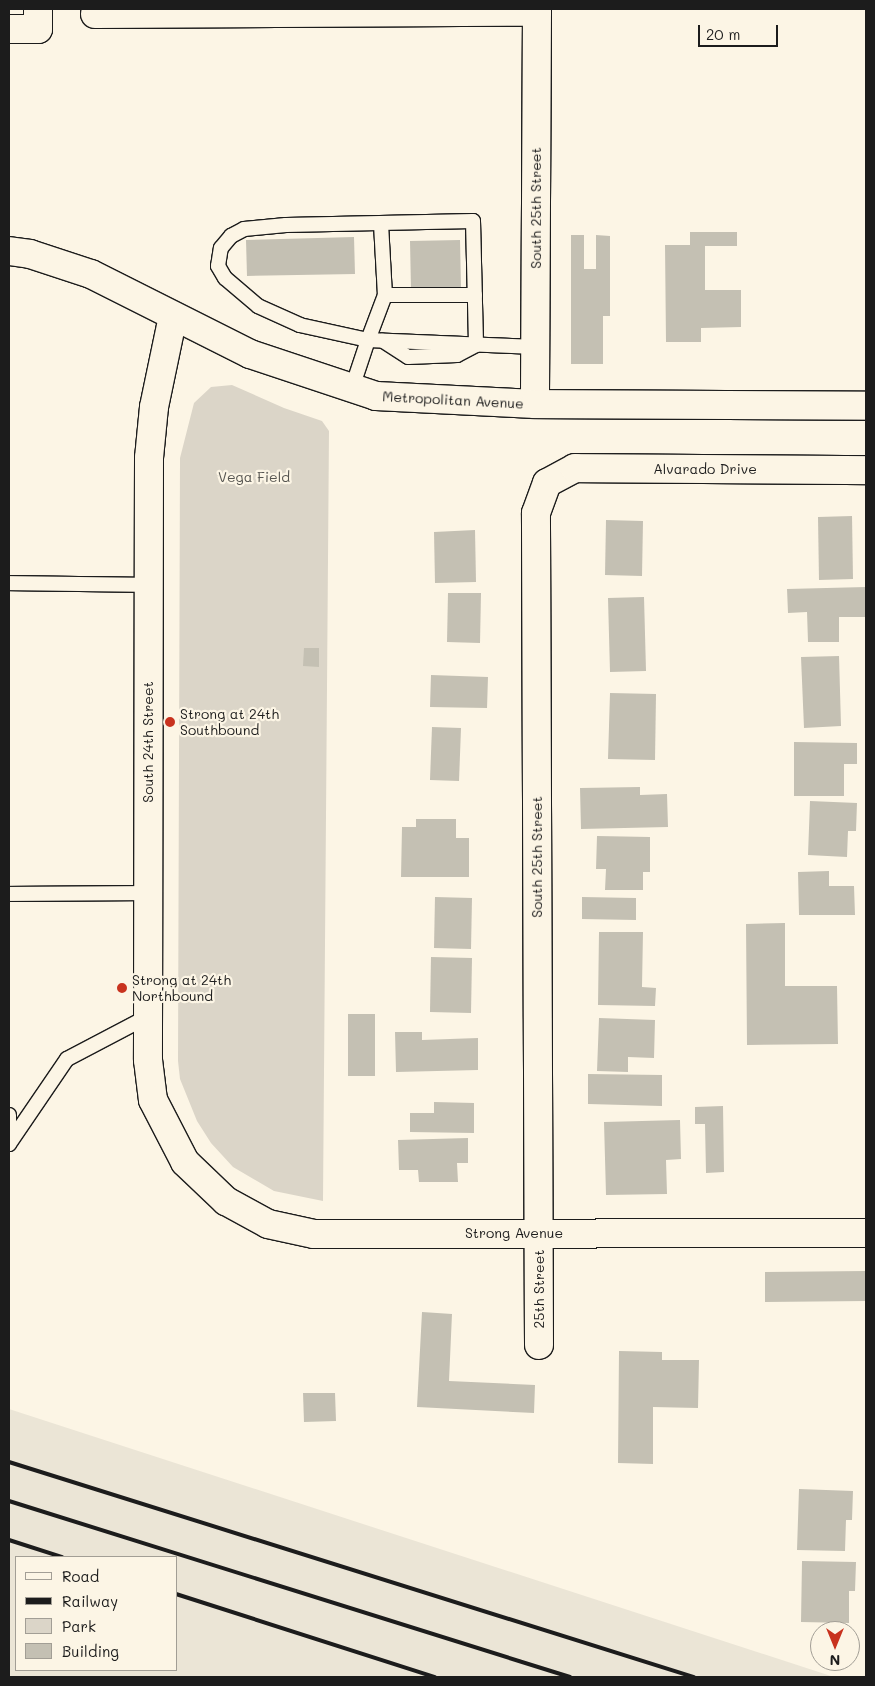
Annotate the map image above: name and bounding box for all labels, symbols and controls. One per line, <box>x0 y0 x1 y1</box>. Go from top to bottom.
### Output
scale bar <box>700 15 780 47</box>
text: 20 m <box>706 24 740 44</box>
street label: South 25th Street <box>528 147 544 269</box>
street label: Metropolitan Avenue <box>382 388 524 412</box>
street label: Alvarado Drive <box>653 461 757 477</box>
park label: Vega Field <box>218 469 290 485</box>
street label: South 24th Street <box>140 681 156 803</box>
place label: Strong at 24th Southbound <box>180 706 279 739</box>
marker: Strong at 24th Southbound <box>164 716 176 728</box>
street label: South 25th Street <box>529 796 545 918</box>
place label: Strong at 24th Northbound <box>132 972 231 1004</box>
marker: Strong at 24th Northbound <box>116 982 128 994</box>
street label: Strong Avenue <box>465 1225 563 1241</box>
street label: 25th Street <box>531 1249 547 1329</box>
legend <box>15 1556 178 1671</box>
text: Road <box>62 1566 99 1586</box>
text: Railway <box>62 1591 118 1611</box>
text: Park <box>62 1616 96 1636</box>
north arrow <box>810 1621 860 1671</box>
text: Building <box>62 1641 119 1661</box>
text: N <box>830 1651 840 1670</box>

